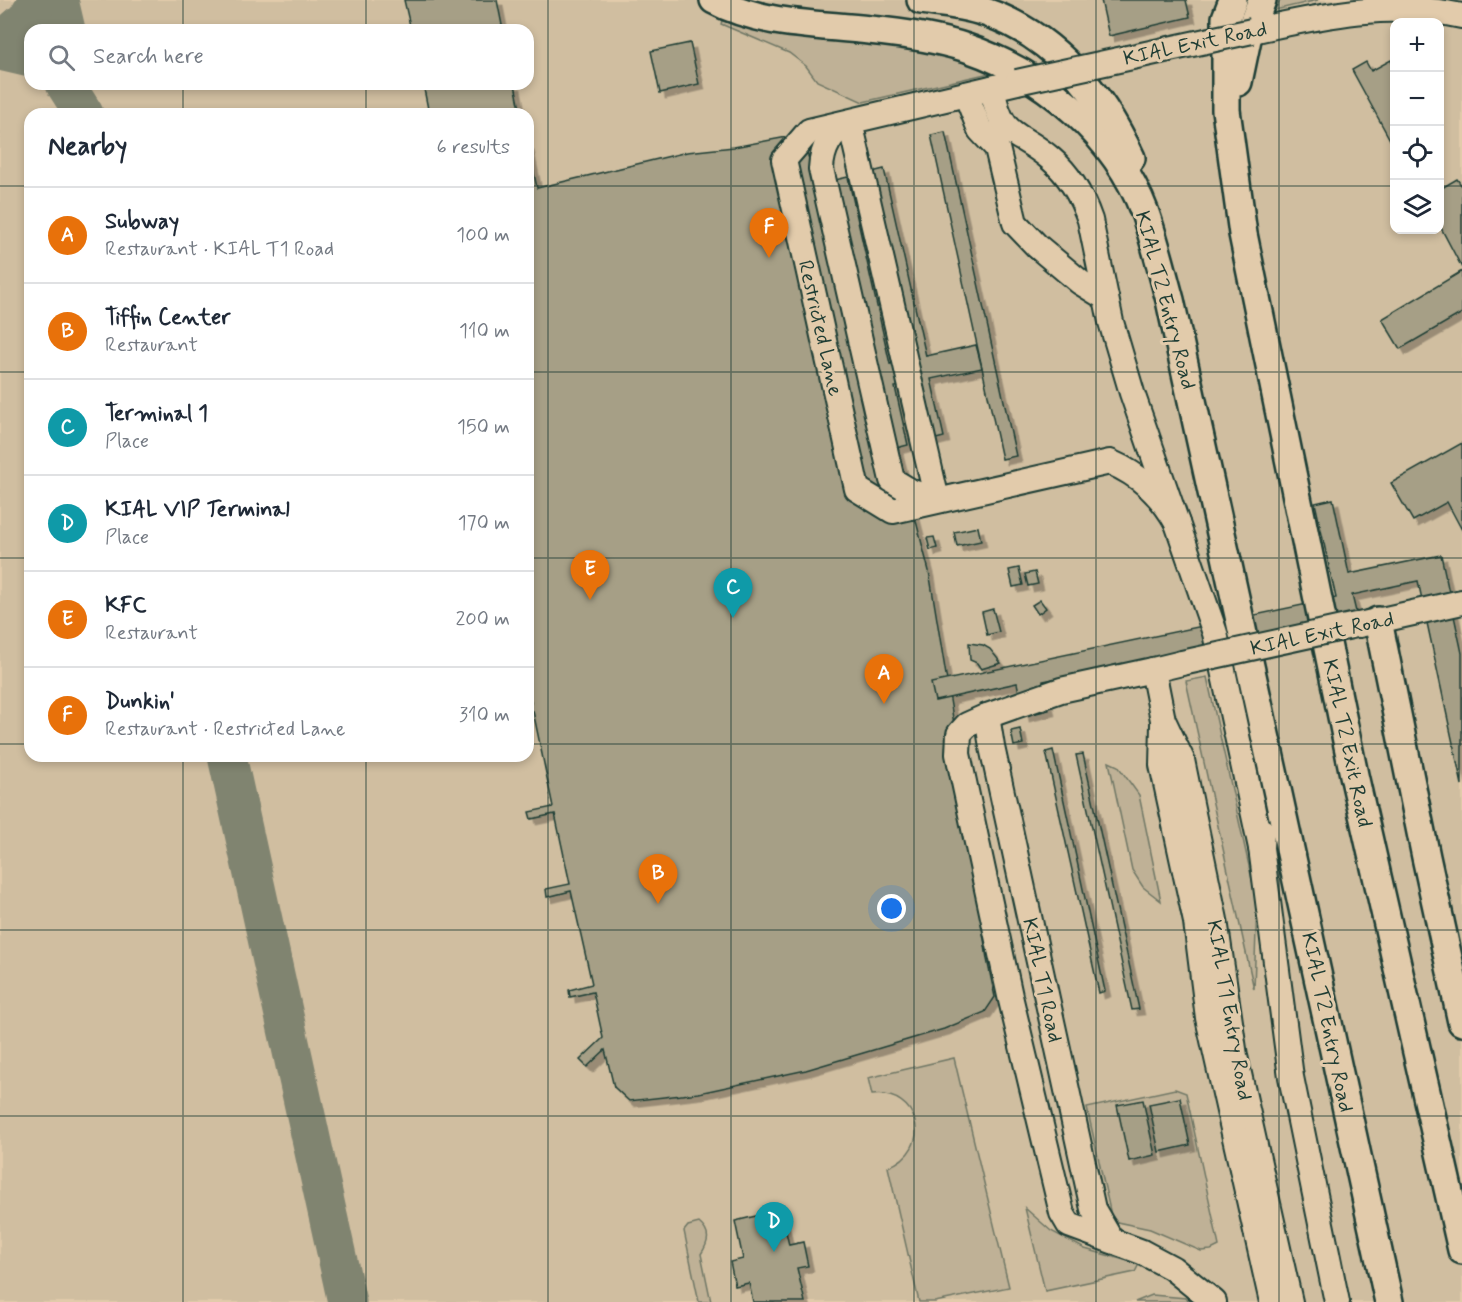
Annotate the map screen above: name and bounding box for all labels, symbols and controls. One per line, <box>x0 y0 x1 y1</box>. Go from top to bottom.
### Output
street label: KIAL Exit Road <box>1121 15 1270 73</box>
map controls <box>1390 18 1444 234</box>
button: + <box>1390 18 1444 72</box>
search box <box>24 24 534 90</box>
icon: search <box>45 41 78 74</box>
text: Search here <box>93 43 204 71</box>
button: − <box>1390 72 1444 126</box>
button: locate <box>1390 126 1444 180</box>
text: Nearby <box>48 130 127 164</box>
text: 6 results <box>437 134 510 161</box>
button: layers <box>1390 180 1444 234</box>
text: Subway <box>105 208 179 236</box>
pin: F <box>750 208 788 258</box>
street label: KIAL T2 Entry Road <box>1128 208 1202 393</box>
text: A <box>61 222 74 249</box>
text: 100 m <box>456 222 510 249</box>
text: Restaurant · KIAL T1 Road <box>105 236 334 263</box>
street label: Restricted Lane <box>791 257 849 399</box>
text: Tiffin Center <box>105 304 230 332</box>
text: B <box>61 318 74 345</box>
text: 110 m <box>459 318 510 345</box>
text: Restaurant <box>105 332 198 359</box>
text: Terminal 1 <box>105 400 208 428</box>
text: C <box>60 414 75 441</box>
text: 150 m <box>457 414 510 441</box>
text: Place <box>105 428 149 455</box>
text: KIAL VIP Terminal <box>105 496 290 524</box>
text: D <box>61 510 74 537</box>
text: 170 m <box>458 510 510 537</box>
text: Place <box>105 524 149 551</box>
pin: E <box>570 550 610 600</box>
pin: C <box>714 568 752 618</box>
text: KFC <box>105 592 147 620</box>
street label: KIAL Exit Road <box>1248 605 1397 663</box>
text: E <box>62 606 73 633</box>
text: 200 m <box>455 606 510 633</box>
text: Restaurant <box>105 620 198 647</box>
pin: A <box>864 654 904 704</box>
street label: KIAL T2 Exit Road <box>1316 657 1379 830</box>
text: Dunkin' <box>105 688 175 716</box>
text: F <box>62 702 73 729</box>
text: 310 m <box>459 702 510 729</box>
text: Restaurant · Restricted Lane <box>105 716 346 743</box>
pin: B <box>638 854 678 904</box>
your location <box>877 894 906 923</box>
street label: KIAL T1 Road <box>1015 915 1069 1045</box>
street label: KIAL T1 Entry Road <box>1199 918 1259 1103</box>
street label: KIAL T2 Entry Road <box>1294 929 1360 1115</box>
pin: D <box>754 1202 794 1252</box>

